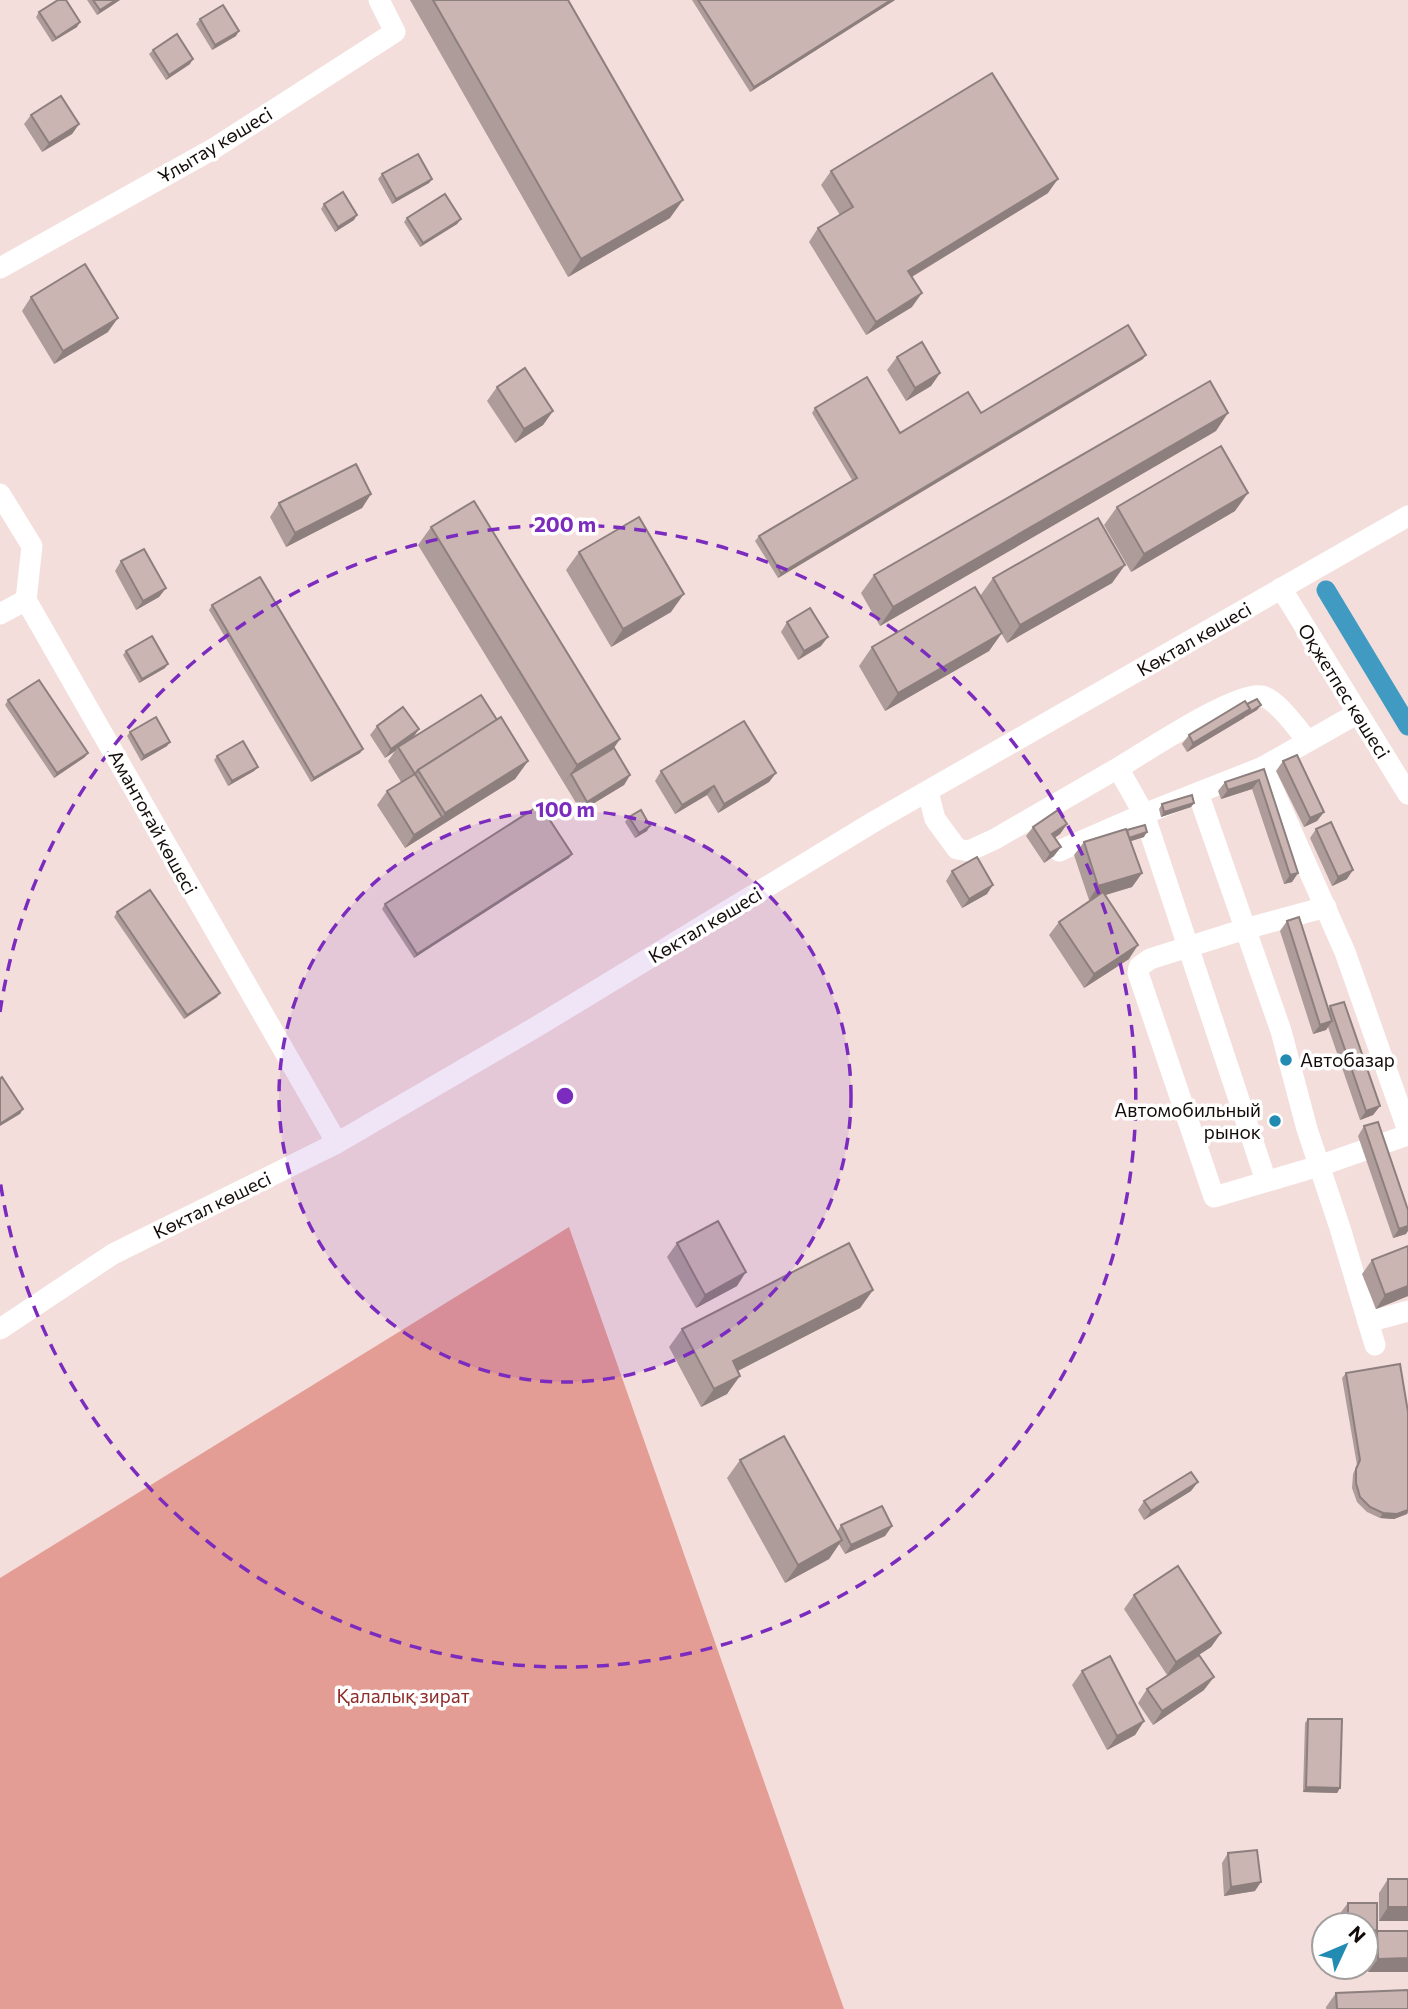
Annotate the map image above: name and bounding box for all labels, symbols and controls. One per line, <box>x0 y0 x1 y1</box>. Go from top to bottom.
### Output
street label: Ұлытау көшесі <box>154 102 276 188</box>
text: 200 m <box>534 511 596 536</box>
street label: Көктал көшесі <box>1132 597 1255 681</box>
street label: Оқжетпес көшесі <box>1294 619 1395 762</box>
street label: Амантоғай көшесі <box>104 746 203 898</box>
text: 100 m <box>535 796 595 821</box>
street label: Көктал көшесі <box>644 882 766 967</box>
place label: Автобазар <box>1300 1048 1395 1071</box>
marker: Автобазар <box>1278 1052 1294 1068</box>
centre of rings <box>553 1084 577 1108</box>
place label: Автомобильный рынок <box>1114 1098 1261 1143</box>
marker: Автомобильный рынок <box>1267 1113 1283 1129</box>
street label: Көктал көшесі <box>149 1166 274 1243</box>
park label: Қалалық зират <box>336 1684 470 1707</box>
north arrow <box>1310 1911 1380 1981</box>
text: N <box>1344 1921 1371 1947</box>

